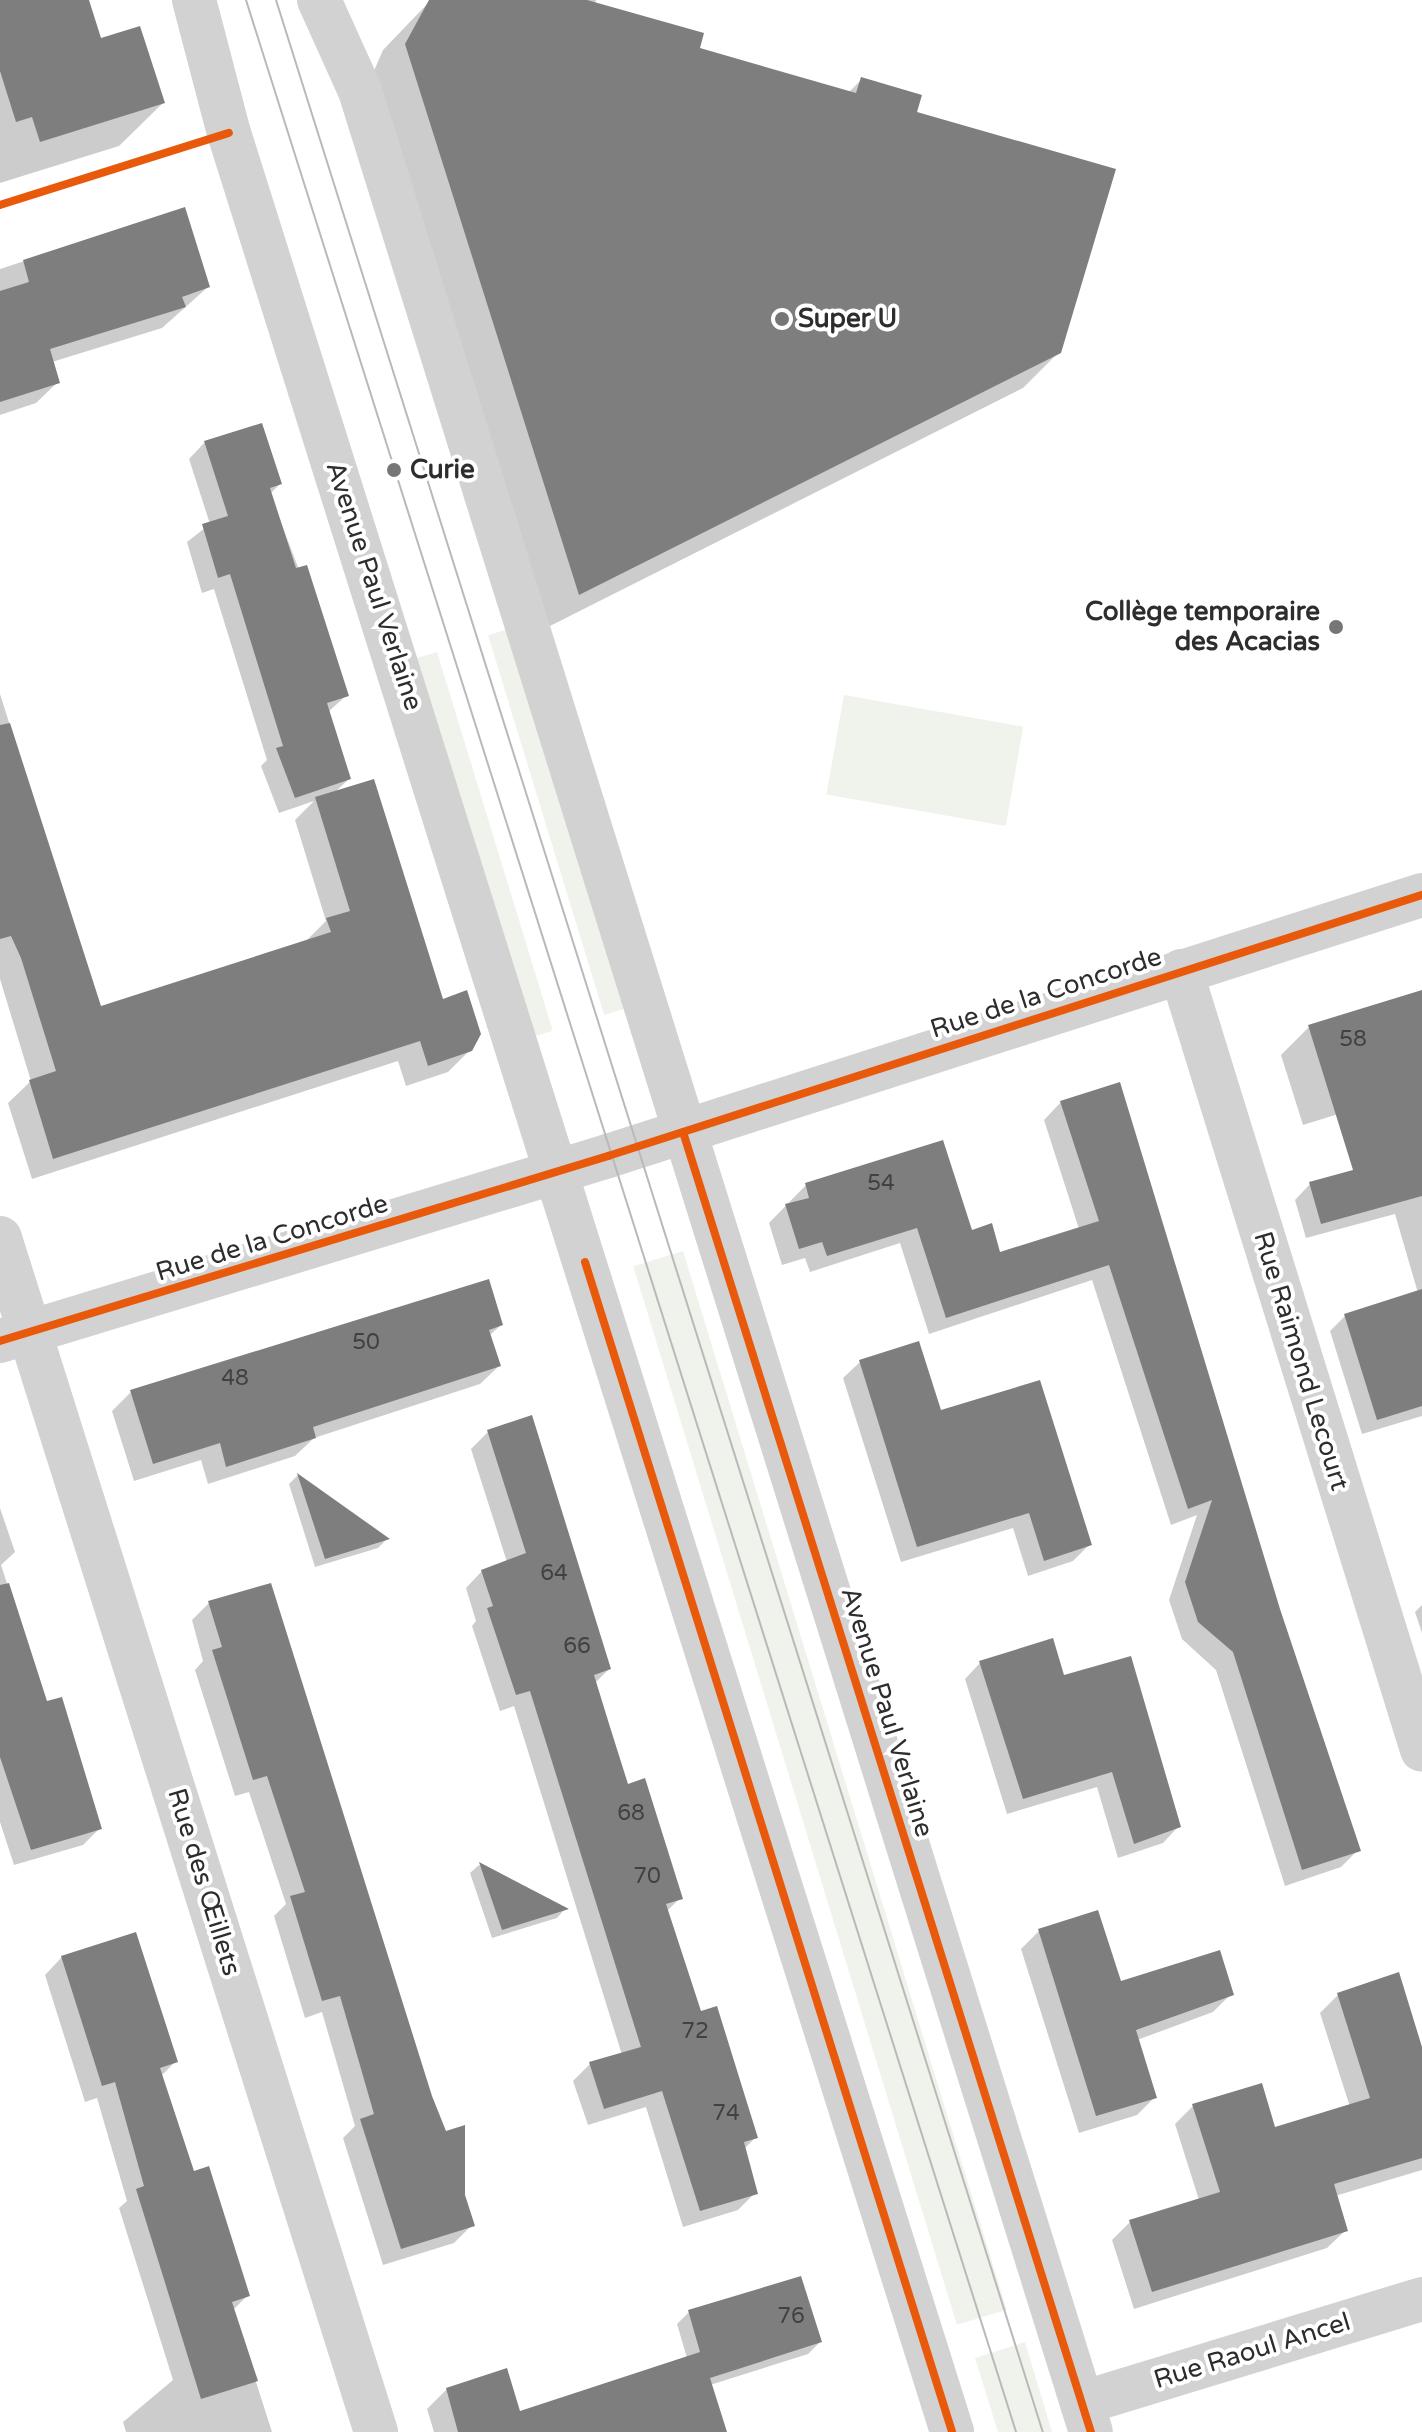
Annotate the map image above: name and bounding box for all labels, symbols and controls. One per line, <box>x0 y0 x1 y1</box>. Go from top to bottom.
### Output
place label: Super U <box>798 303 897 335</box>
marker: Super U <box>773 310 791 328</box>
place label: Curie <box>410 454 475 486</box>
street label: Avenue Paul Verlaine <box>319 458 429 714</box>
marker: Curie <box>385 461 403 479</box>
place label: Collège temporaire des Acacias <box>1085 596 1320 658</box>
marker: Collège temporaire des Acacias <box>1327 618 1345 636</box>
street label: Rue de la Concorde <box>927 941 1165 1045</box>
house number: 58 <box>1339 1027 1367 1053</box>
house number: 54 <box>867 1171 895 1197</box>
street label: Rue de la Concorde <box>152 1188 392 1288</box>
street label: Rue Raimond Lecourt <box>1247 1228 1355 1494</box>
house number: 50 <box>352 1330 380 1356</box>
house number: 48 <box>221 1366 249 1392</box>
house number: 64 <box>540 1561 568 1587</box>
street label: Avenue Paul Verlaine <box>834 1583 940 1841</box>
house number: 66 <box>563 1634 591 1660</box>
street label: Rue des Œillets <box>161 1785 247 1979</box>
house number: 68 <box>617 1801 645 1827</box>
house number: 70 <box>633 1864 661 1890</box>
house number: 72 <box>681 2019 709 2045</box>
house number: 74 <box>712 2101 740 2127</box>
house number: 76 <box>777 2304 805 2330</box>
street label: Rue Raoul Ancel <box>1150 2306 1354 2396</box>

